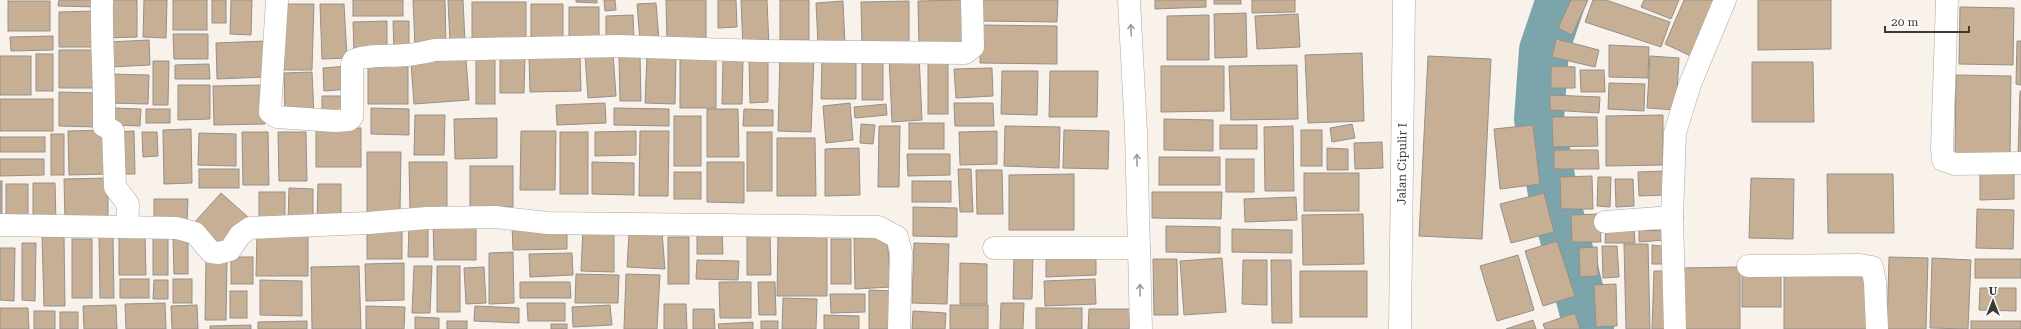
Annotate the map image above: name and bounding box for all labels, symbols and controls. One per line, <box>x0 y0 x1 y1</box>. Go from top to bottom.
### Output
scale bar <box>1885 8 1969 34</box>
text: 20 m <box>1891 15 1918 29</box>
one-way arrow <box>1127 24 1134 37</box>
street label: Jalan Cipulir I <box>1395 123 1410 205</box>
one-way arrow <box>1133 154 1141 167</box>
north arrow <box>1973 281 2013 321</box>
one-way arrow <box>1136 284 1144 297</box>
text: U <box>1989 285 1998 298</box>

